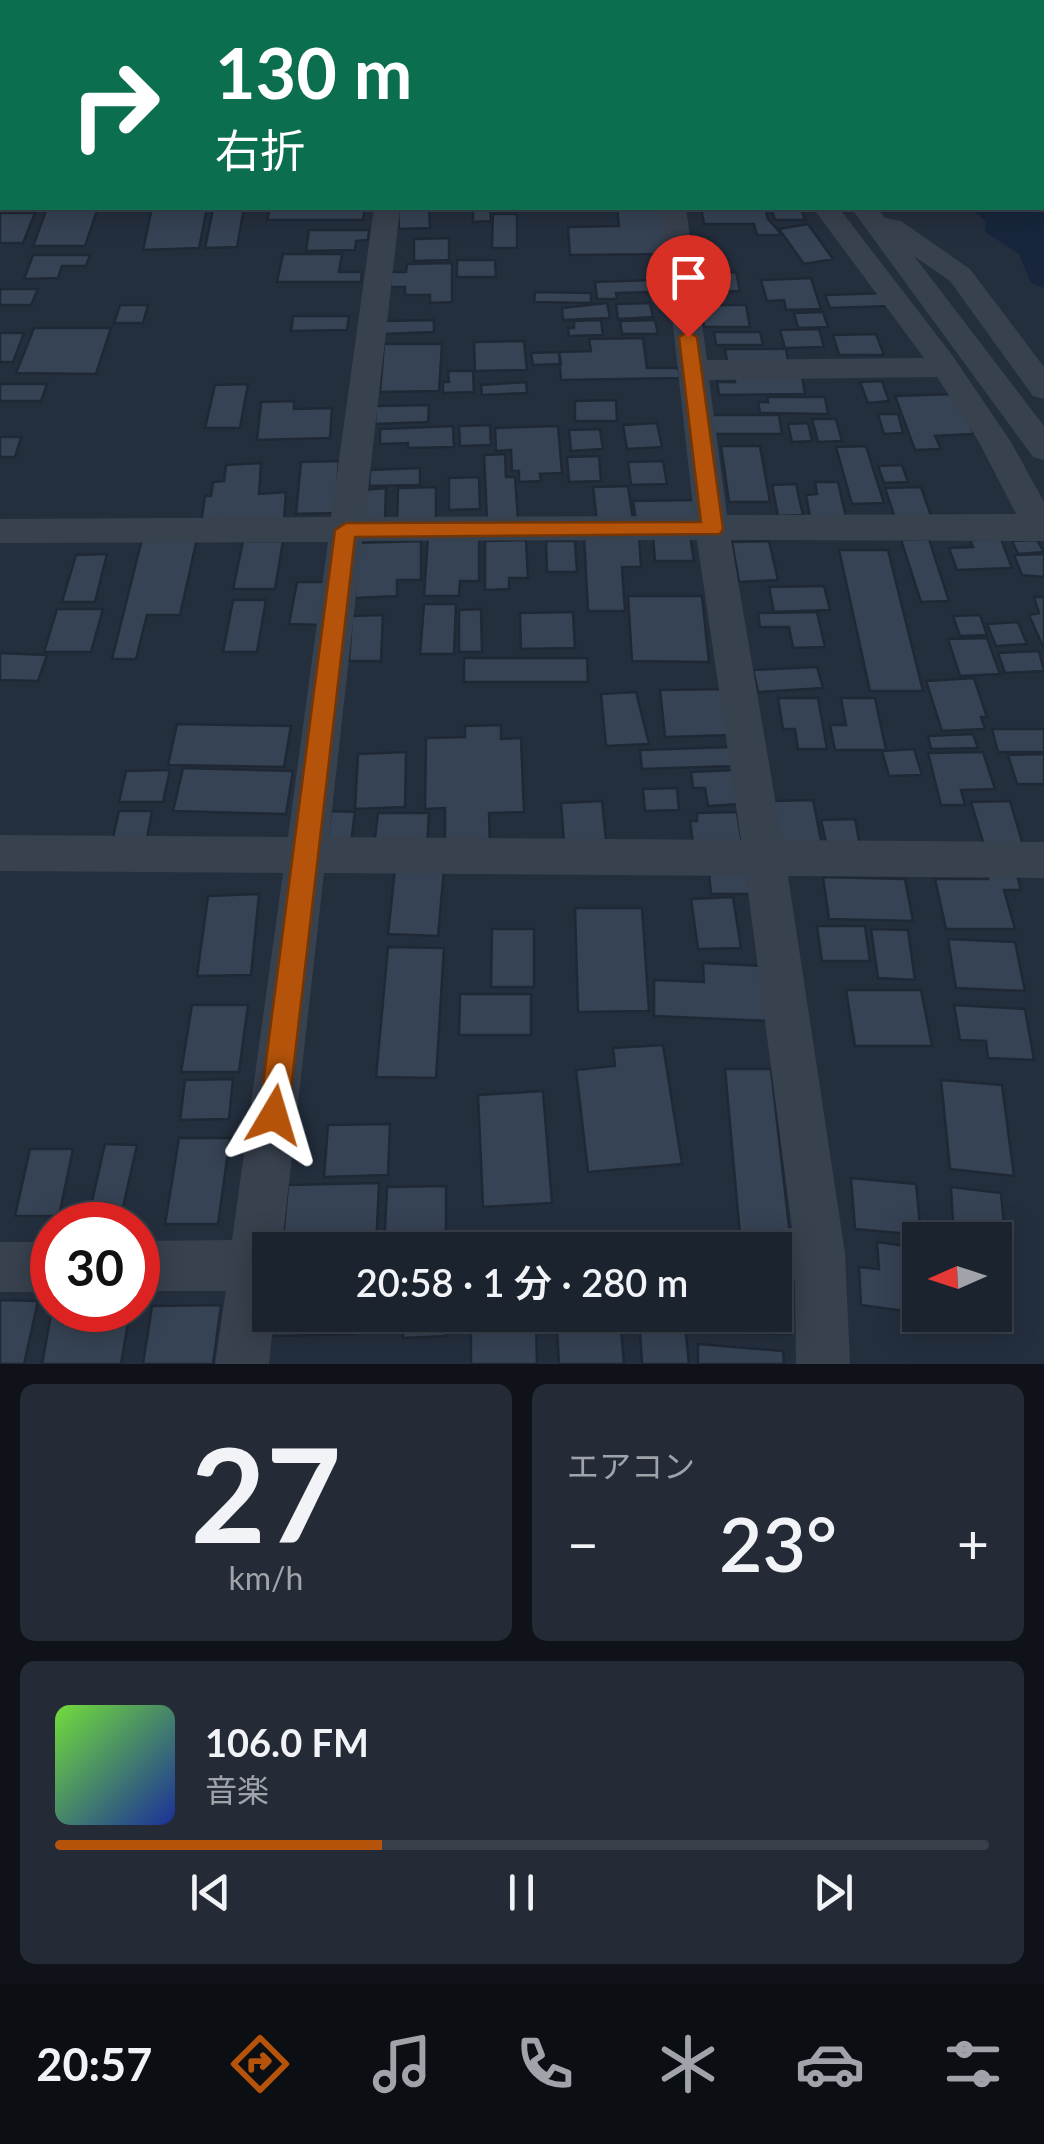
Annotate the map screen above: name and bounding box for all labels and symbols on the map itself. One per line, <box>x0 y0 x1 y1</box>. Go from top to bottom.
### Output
pin <box>646 235 731 338</box>
position arrow <box>222 1063 326 1167</box>
speed limit sign: 30 <box>30 1202 160 1332</box>
north arrow <box>902 1222 1012 1332</box>

